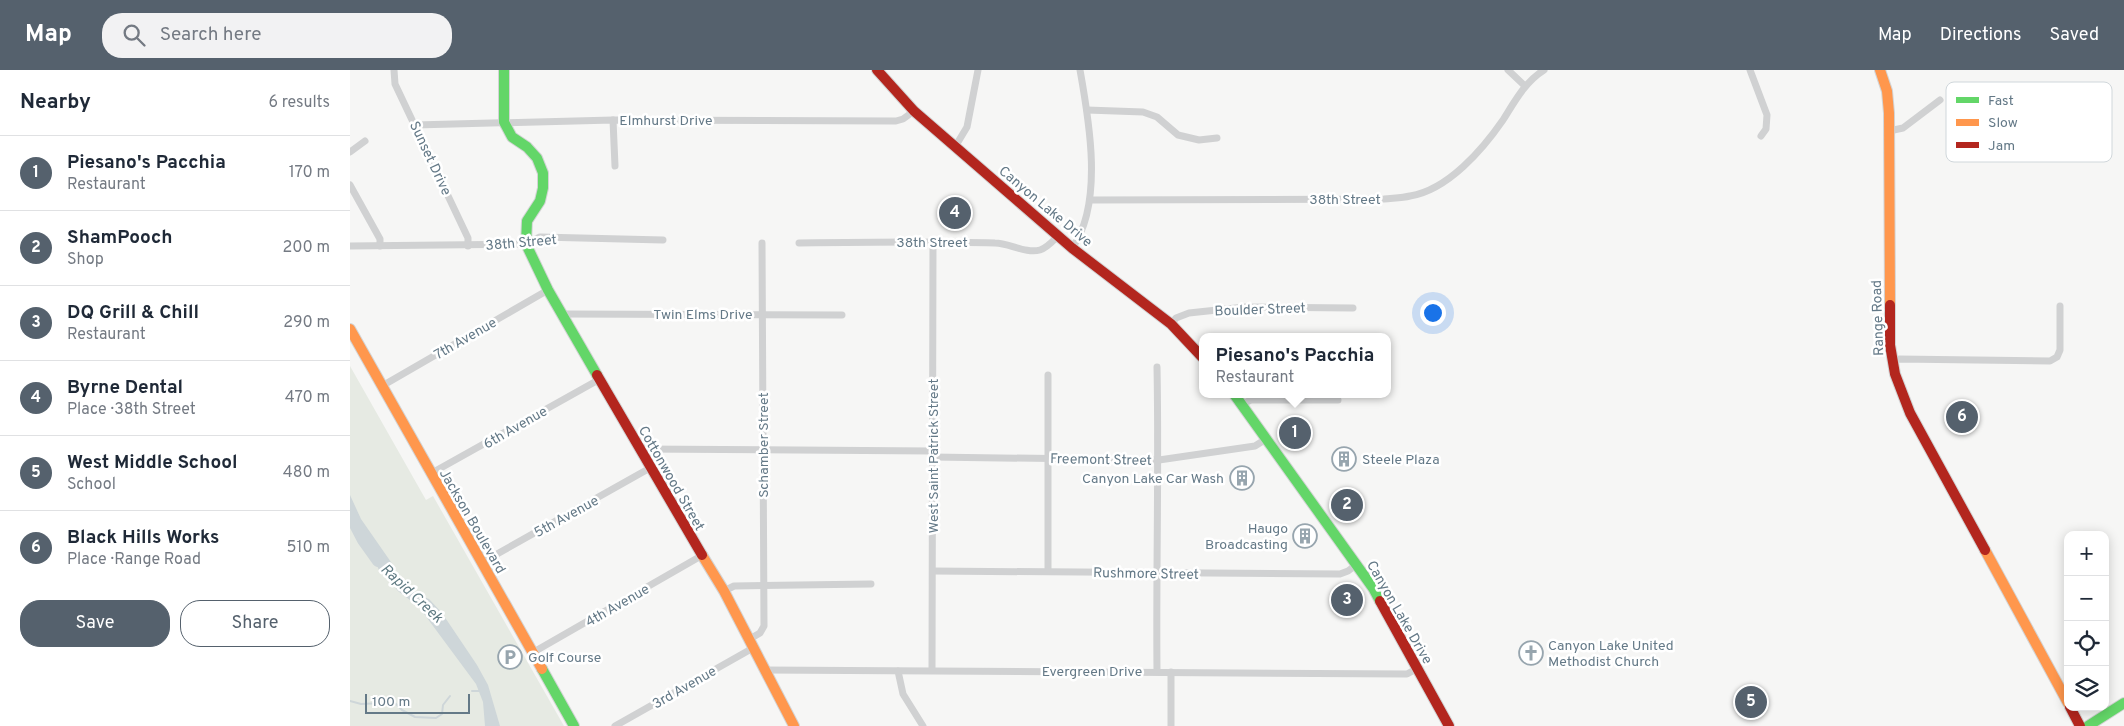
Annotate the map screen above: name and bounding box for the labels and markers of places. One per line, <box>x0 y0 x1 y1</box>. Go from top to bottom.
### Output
pin: 4 <box>939 194 971 232</box>
pin: 6 <box>1946 398 1978 436</box>
pin: 1 <box>1279 414 1311 452</box>
building icon: Steele Plaza <box>1331 446 1357 472</box>
place label: Steele Plaza <box>1362 452 1440 469</box>
building icon: Canyon Lake Car Wash <box>1229 465 1255 491</box>
place label: Canyon Lake Car Wash <box>1082 471 1224 488</box>
pin: 2 <box>1331 486 1363 524</box>
place label: Haugo Broadcasting <box>1205 521 1288 554</box>
building icon: Haugo Broadcasting <box>1292 523 1318 549</box>
pin: 3 <box>1331 581 1363 619</box>
place label: Canyon Lake United Methodist Church <box>1548 638 1674 671</box>
church icon: Canyon Lake United Methodist Church <box>1518 640 1544 666</box>
parking icon: Golf Course <box>497 644 523 670</box>
place label: Golf Course <box>528 650 601 667</box>
pin: 5 <box>1735 683 1767 721</box>

